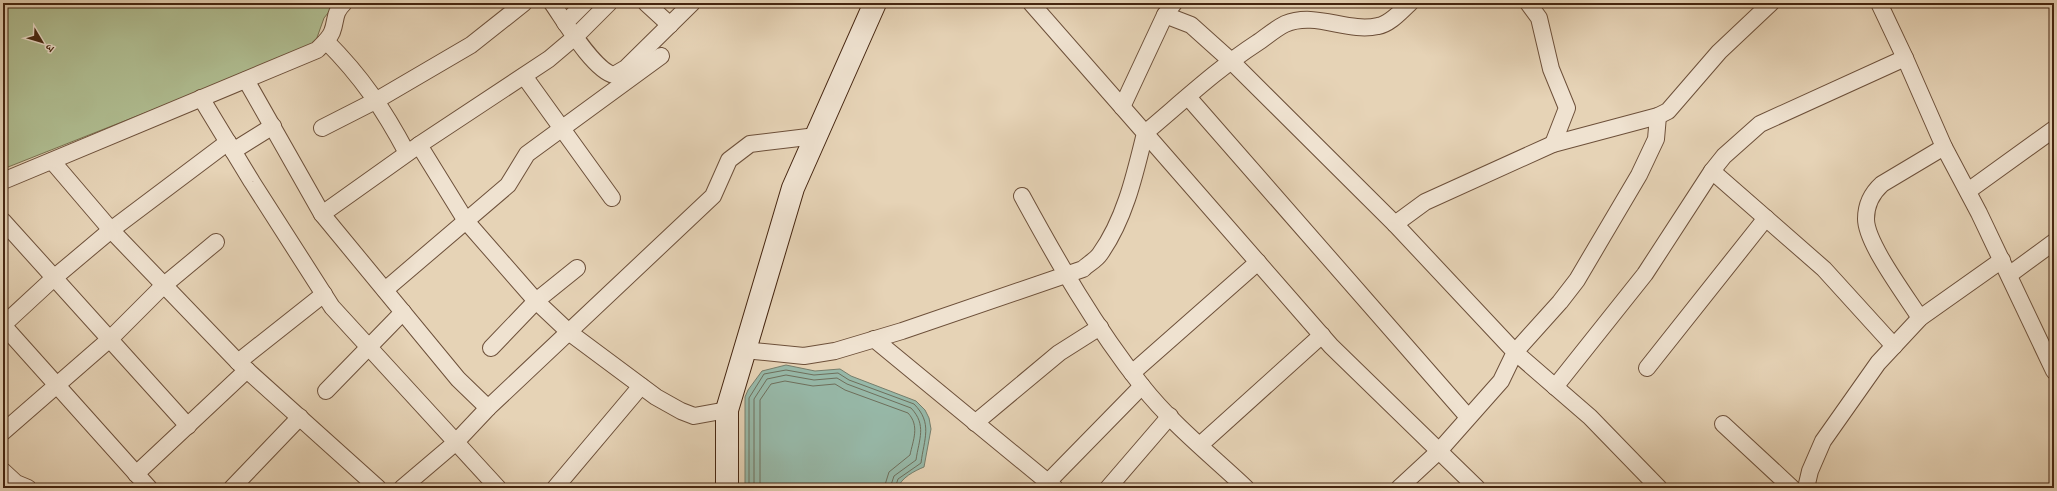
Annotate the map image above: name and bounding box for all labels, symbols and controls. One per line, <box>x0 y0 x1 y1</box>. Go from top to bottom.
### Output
north arrow <box>22 22 62 62</box>
text: उ <box>42 41 57 55</box>

